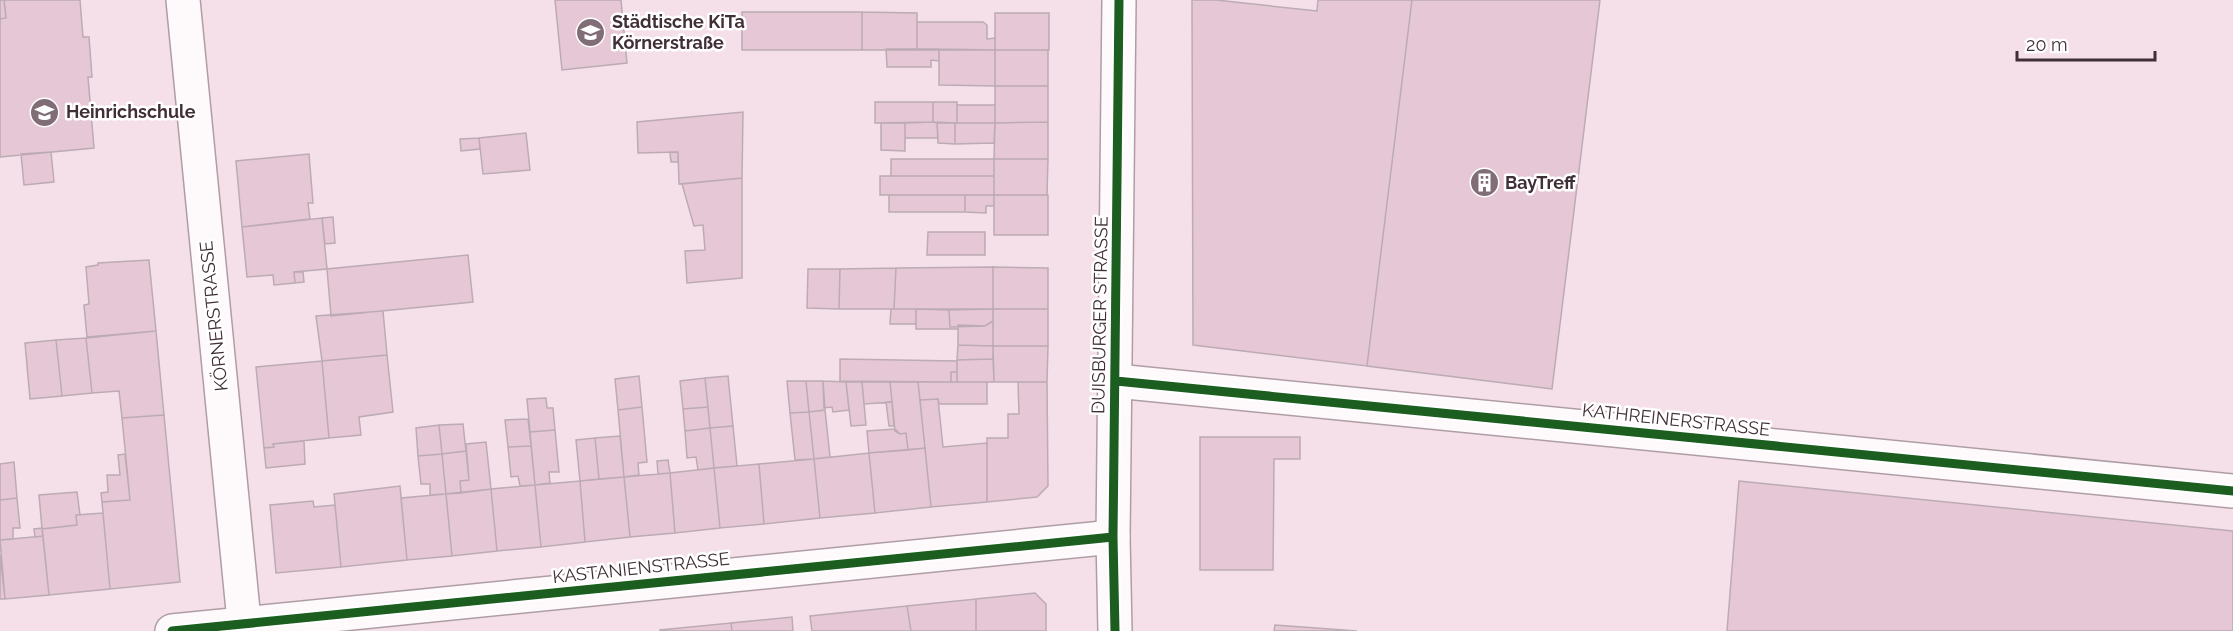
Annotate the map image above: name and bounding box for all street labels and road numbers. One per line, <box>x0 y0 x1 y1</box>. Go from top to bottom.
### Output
street label: DUISBURGER STRASSE <box>1087 216 1112 414</box>
street label: KÖRNERSTRASSE <box>195 240 232 392</box>
street label: KATHREINERSTRASSE <box>1581 399 1771 440</box>
street label: KASTANIENSTRASSE <box>551 548 731 587</box>

